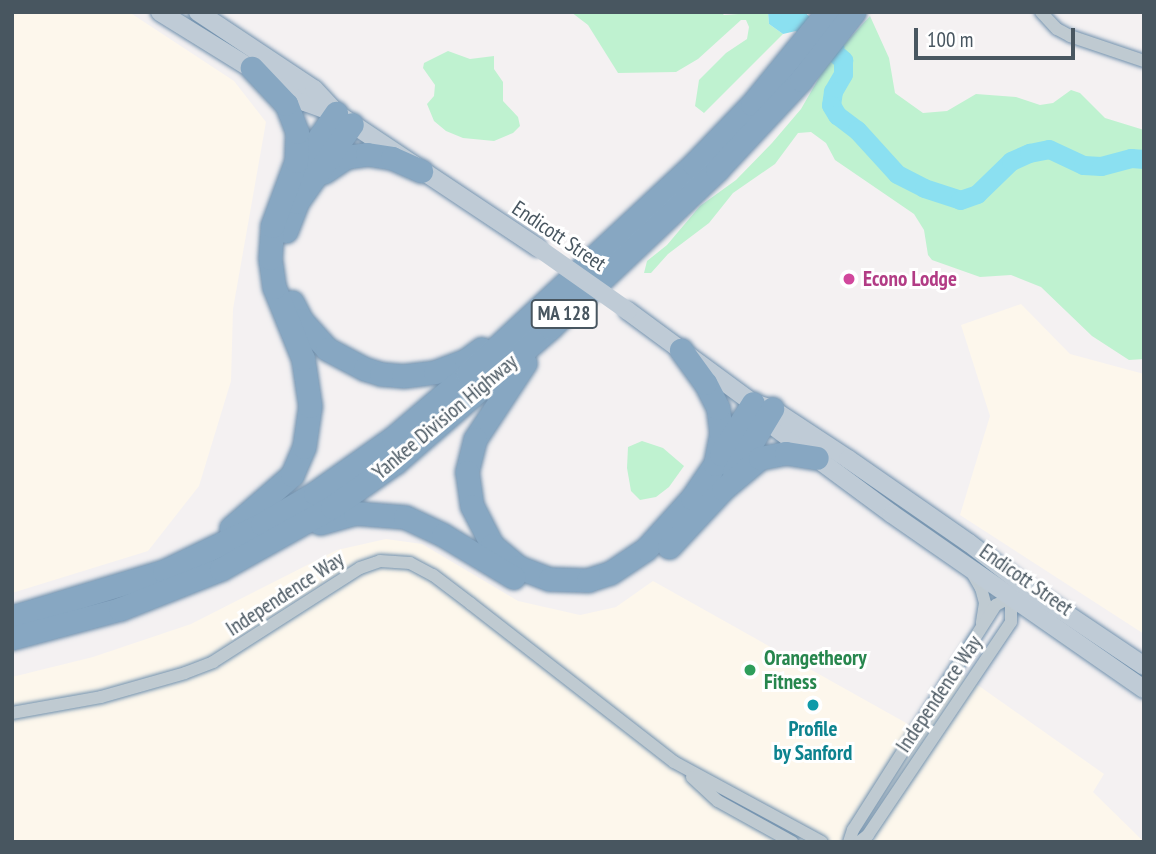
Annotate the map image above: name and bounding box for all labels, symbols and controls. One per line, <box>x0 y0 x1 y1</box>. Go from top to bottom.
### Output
scale bar <box>918 14 1079 58</box>
text: 100 m <box>927 26 973 53</box>
street label: Endicott Street <box>507 195 611 277</box>
place label: Econo Lodge <box>863 266 957 292</box>
marker: Econo Lodge <box>841 271 857 287</box>
road number: MA 128 <box>529 298 599 330</box>
street label: Yankee Division Highway <box>368 349 522 485</box>
street label: Endicott Street <box>975 539 1077 621</box>
street label: Independence Way <box>221 546 349 642</box>
street label: Independence Way <box>891 631 987 757</box>
place label: Orangetheory Fitness <box>764 645 867 695</box>
marker: Orangetheory Fitness <box>742 662 758 678</box>
marker: Profile by Sanford <box>805 697 821 713</box>
place label: Profile by Sanford <box>773 716 853 766</box>

